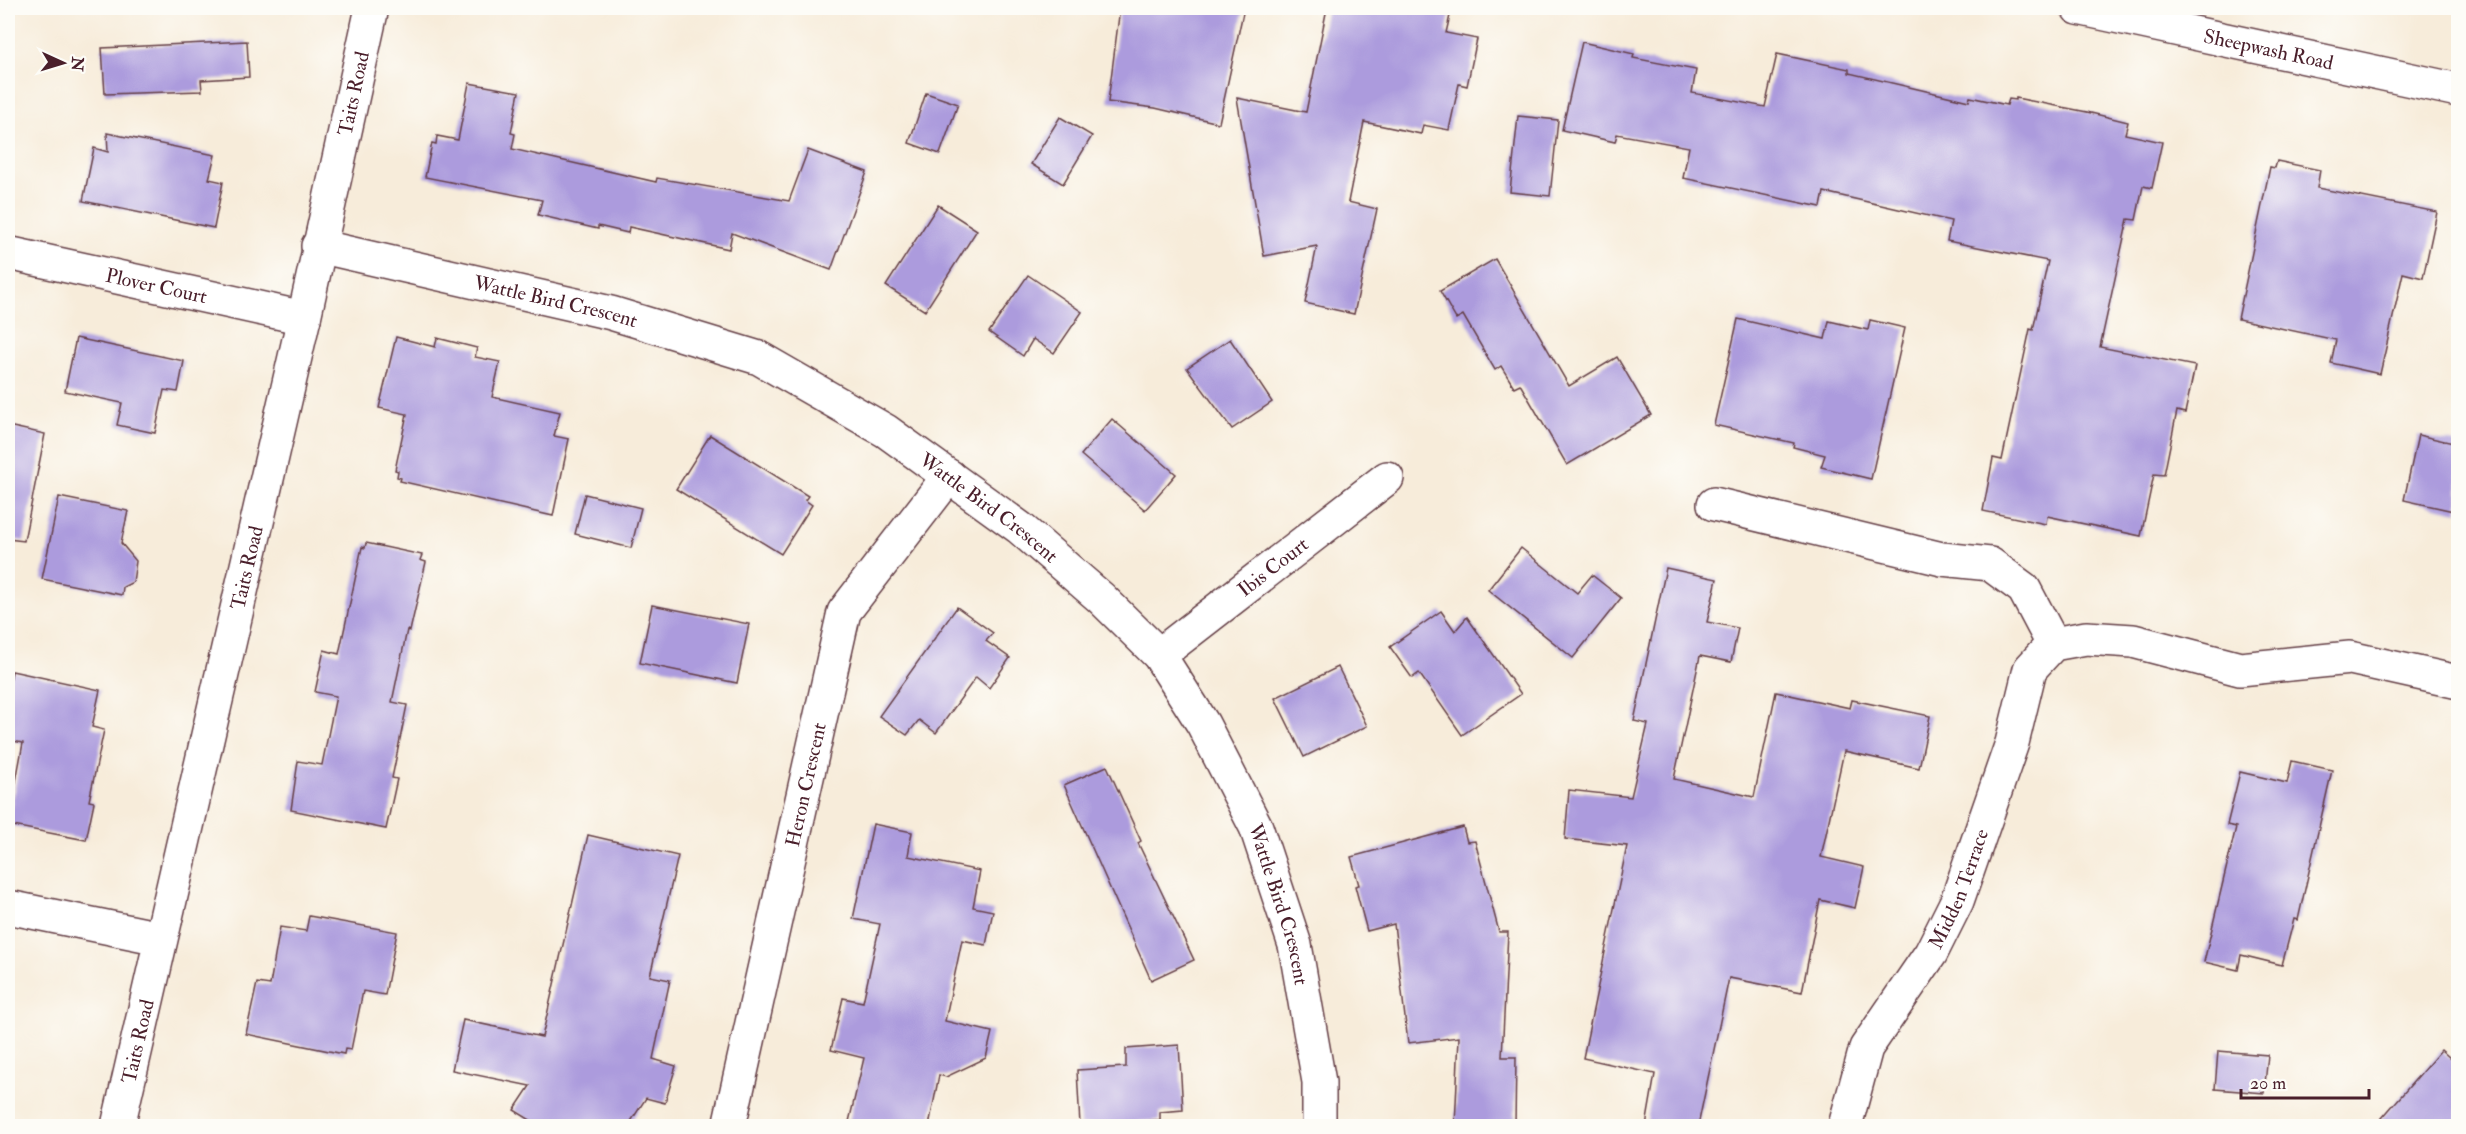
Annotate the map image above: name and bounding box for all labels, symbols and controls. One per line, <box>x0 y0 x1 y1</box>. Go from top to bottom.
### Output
street label: Sheepwash Road <box>2201 23 2336 75</box>
north arrow <box>33 33 93 93</box>
street label: Taits Road <box>332 49 375 138</box>
text: N <box>66 55 88 72</box>
street label: Plover Court <box>103 262 210 309</box>
street label: Wattle Bird Crescent <box>470 269 641 333</box>
street label: Wattle Bird Crescent <box>914 446 1064 568</box>
street label: Taits Road <box>225 523 268 612</box>
street label: Ibis Court <box>1232 531 1314 602</box>
street label: Heron Crescent <box>779 720 832 849</box>
street label: Wattle Bird Crescent <box>1243 819 1314 987</box>
street label: Midden Terrace <box>1923 825 1994 953</box>
street label: Taits Road <box>116 997 159 1086</box>
scale bar <box>2241 1062 2368 1100</box>
text: 20 m <box>2250 1072 2286 1095</box>

